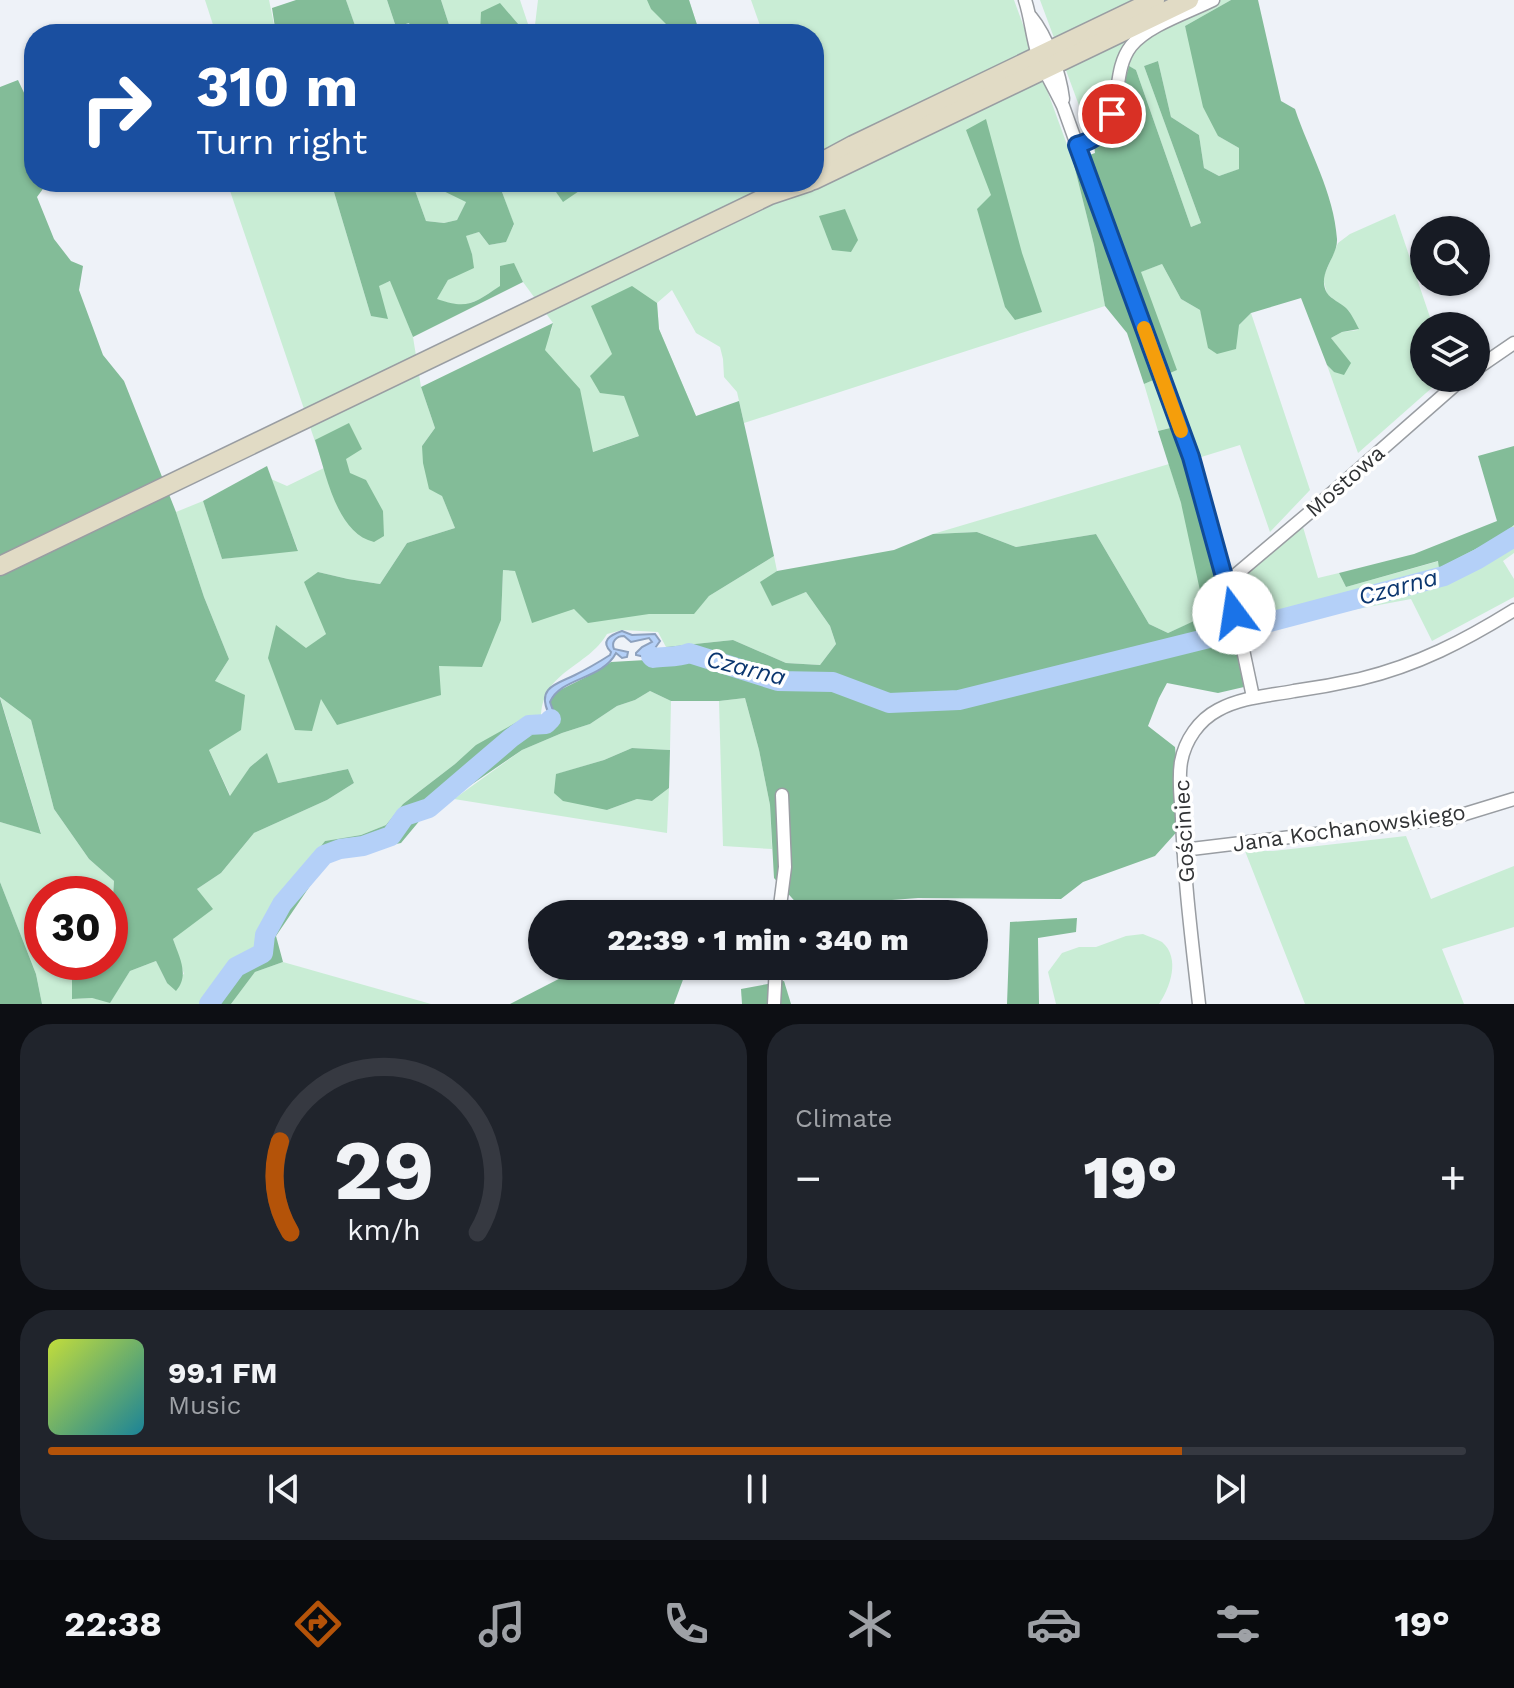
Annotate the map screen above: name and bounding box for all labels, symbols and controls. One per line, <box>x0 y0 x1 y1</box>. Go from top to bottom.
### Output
text: 310 m <box>196 54 358 120</box>
icon: right <box>64 56 168 160</box>
pin <box>1078 80 1146 148</box>
icon: arrive <box>1090 92 1134 136</box>
text: Turn right <box>196 121 367 163</box>
map controls <box>1410 216 1490 392</box>
button: search <box>1410 216 1490 296</box>
button: layers <box>1410 312 1490 392</box>
street label: Mostowa <box>1301 440 1389 522</box>
water label: Czarna <box>1355 563 1441 611</box>
position arrow <box>1192 571 1276 655</box>
water label: Czarna <box>703 645 789 691</box>
street label: Gościniec <box>1169 779 1199 883</box>
street label: Jana Kochanowskiego <box>1231 799 1467 857</box>
speed limit sign: 30 <box>24 876 128 980</box>
text: 22:39 · 1 min · 340 m <box>607 922 909 957</box>
text: Climate <box>795 1103 893 1133</box>
text: 29 <box>333 1122 434 1219</box>
text: 19° <box>1083 1142 1178 1213</box>
text: − <box>795 1152 822 1204</box>
text: + <box>1439 1152 1466 1204</box>
text: km/h <box>347 1213 420 1247</box>
text: 99.1 FM <box>168 1355 278 1390</box>
text: Music <box>168 1390 241 1420</box>
icon: previous <box>262 1467 306 1511</box>
icon: pause <box>735 1467 779 1511</box>
icon: next <box>1208 1467 1252 1511</box>
icon: directions <box>290 1596 346 1652</box>
icon: music <box>474 1596 530 1652</box>
icon: phone <box>658 1596 714 1652</box>
icon: climate <box>842 1596 898 1652</box>
icon: car <box>1026 1596 1082 1652</box>
icon: filters <box>1210 1596 1266 1652</box>
text: 22:38 <box>64 1603 162 1645</box>
text: 19° <box>1394 1603 1450 1645</box>

